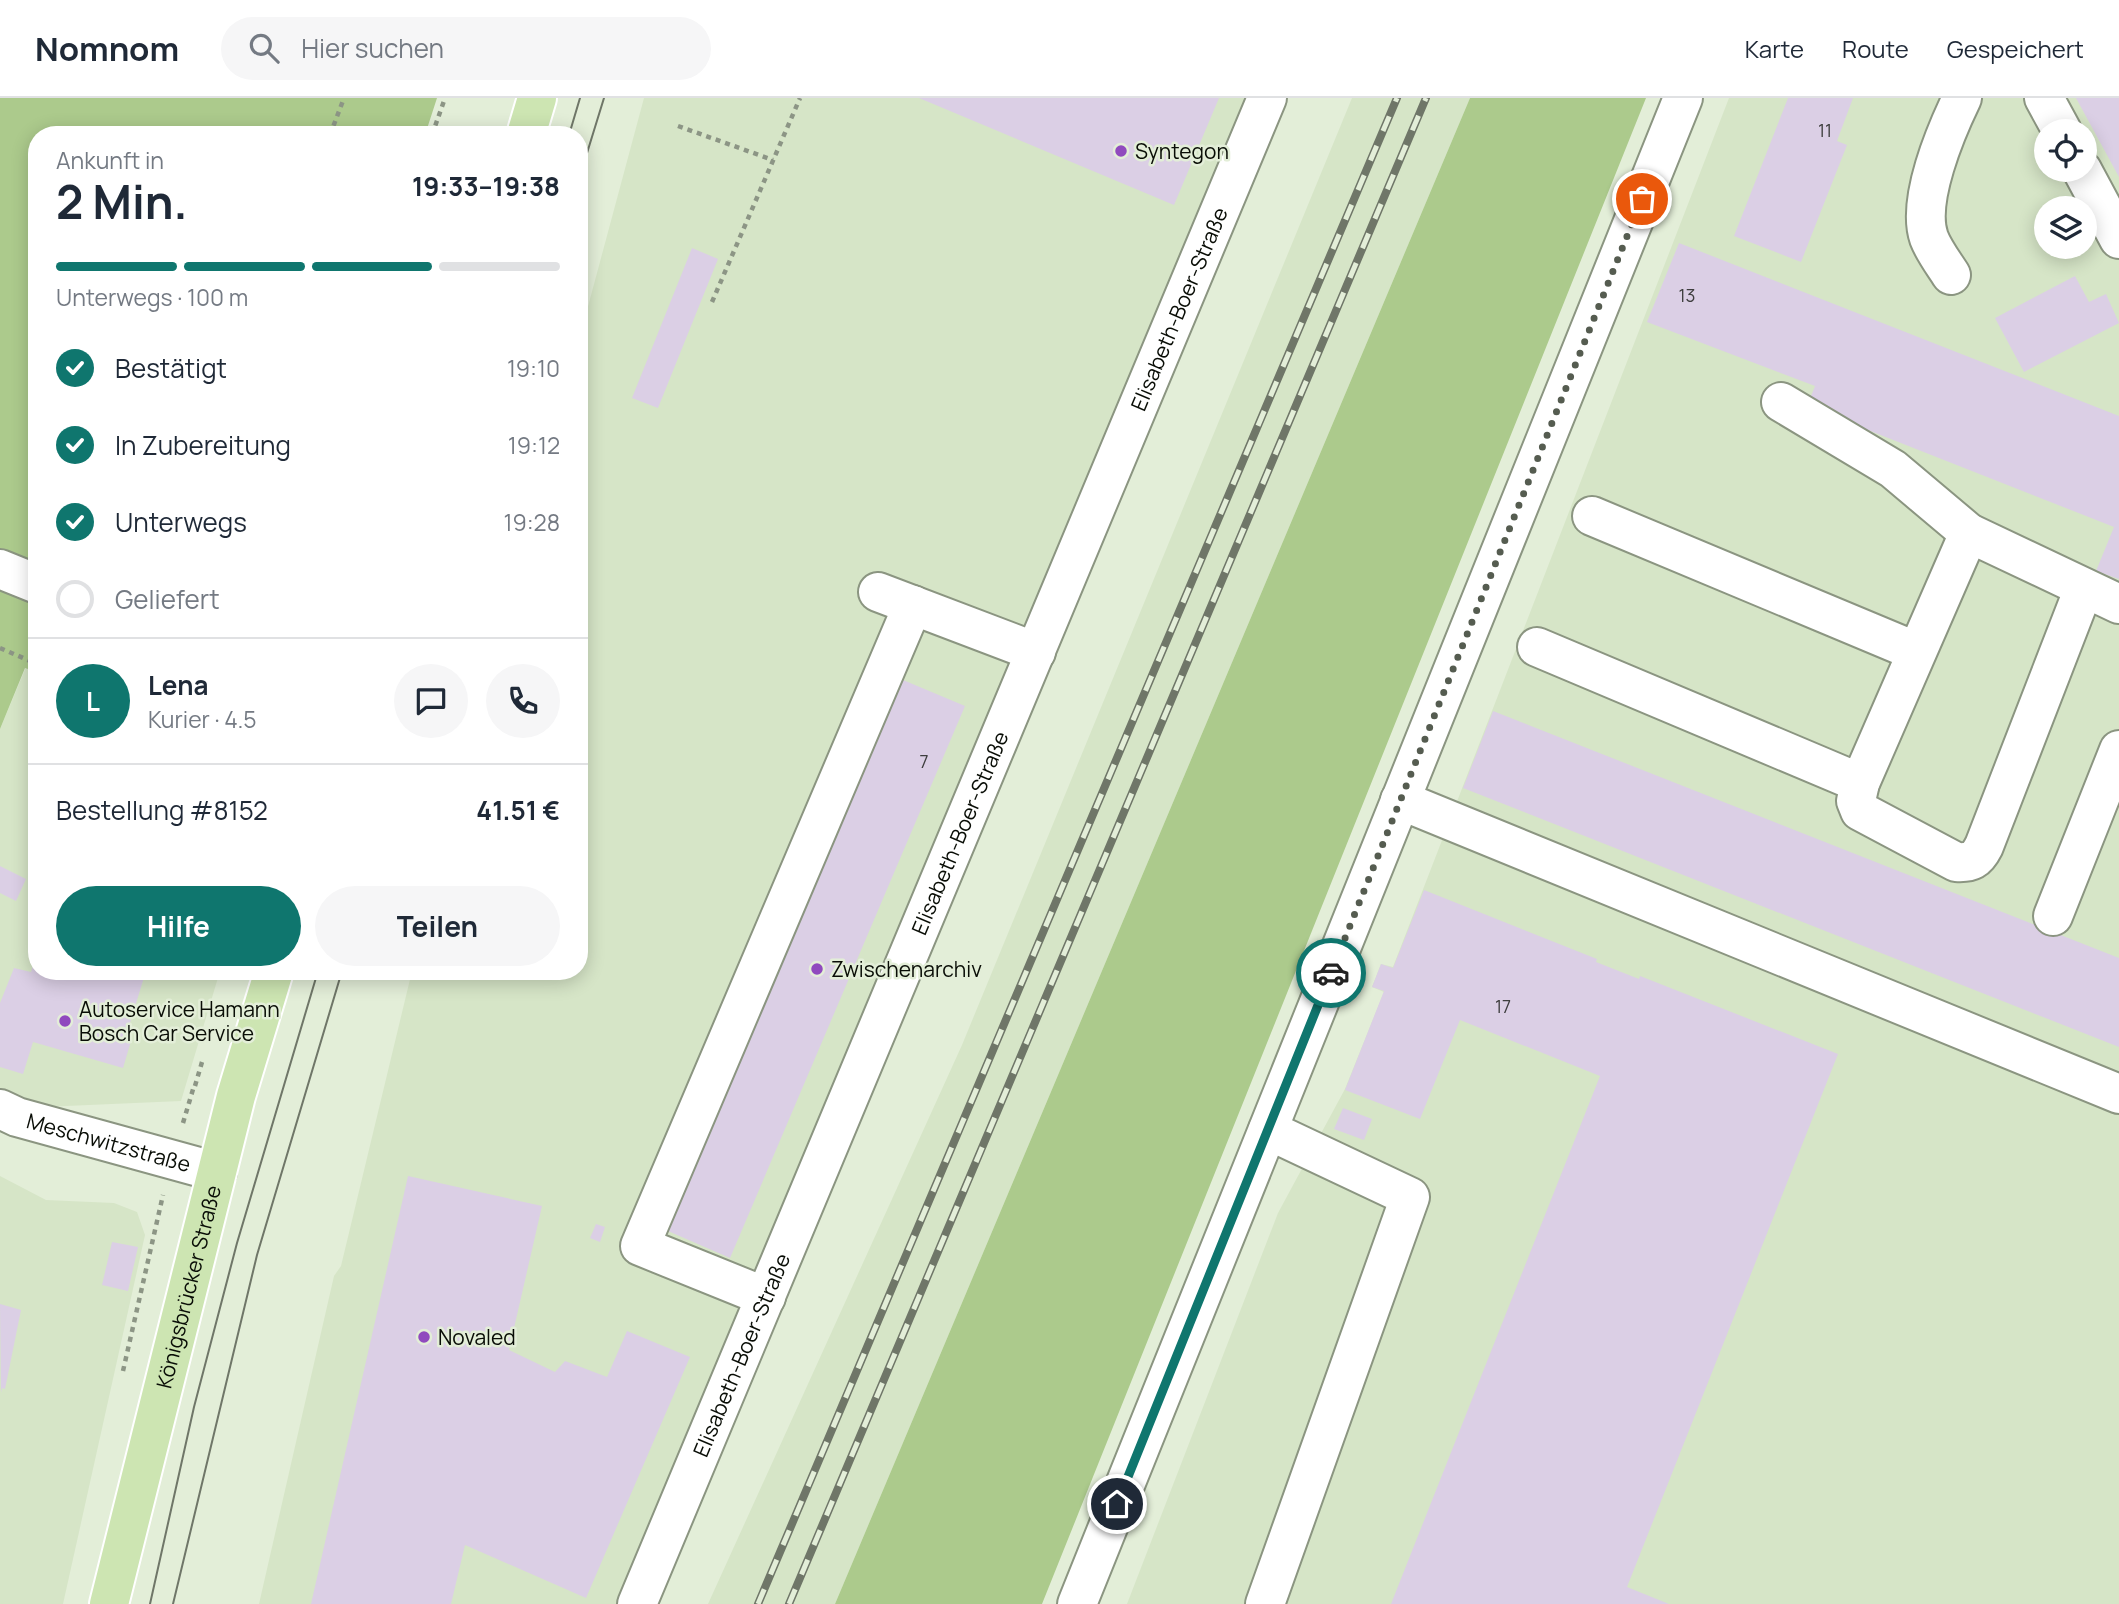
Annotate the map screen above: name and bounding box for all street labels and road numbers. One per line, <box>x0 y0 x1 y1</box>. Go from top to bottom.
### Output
street label: Elisabeth-Boer-Straße <box>1124 203 1234 415</box>
street label: Elisabeth-Boer-Straße <box>905 727 1015 939</box>
street label: Meschwitzstraße <box>24 1106 194 1178</box>
street label: Königsbrücker Straße <box>149 1182 227 1391</box>
street label: Elisabeth-Boer-Straße <box>686 1249 796 1461</box>

